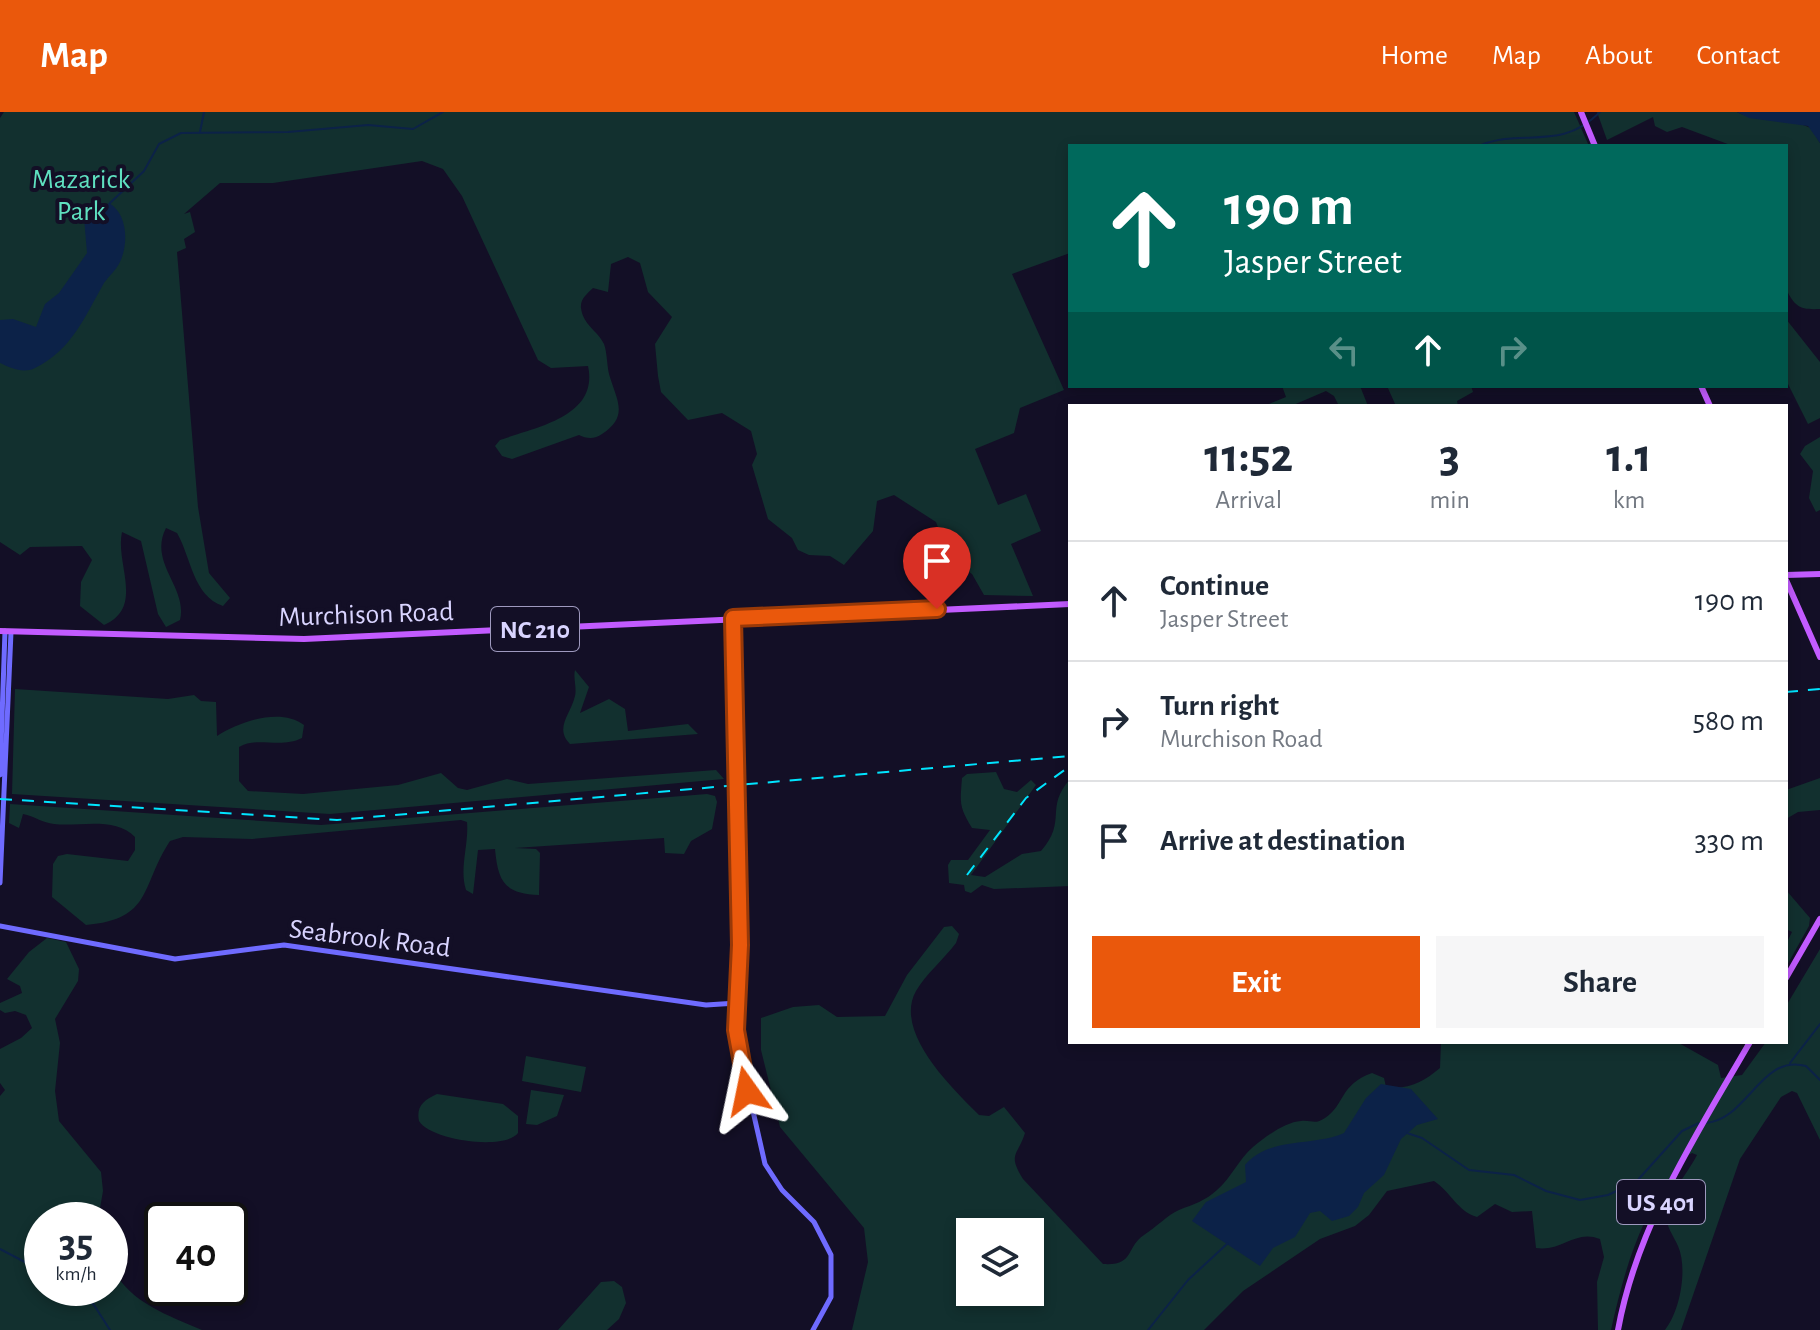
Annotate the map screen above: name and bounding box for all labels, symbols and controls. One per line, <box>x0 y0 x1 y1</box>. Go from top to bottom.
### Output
text: Map <box>40 37 108 75</box>
text: Home <box>1381 42 1448 70</box>
text: Map <box>1492 42 1541 70</box>
text: About <box>1585 42 1653 70</box>
text: Contact <box>1697 42 1780 70</box>
park label: Mazarick Park <box>32 166 130 226</box>
icon: ahead <box>1092 176 1196 280</box>
text: 190 m <box>1224 179 1354 235</box>
text: Jasper Street <box>1224 244 1402 280</box>
icon: left <box>1322 328 1366 372</box>
icon: ahead <box>1406 328 1450 372</box>
icon: right <box>1490 328 1534 372</box>
text: 11:52 <box>1204 433 1293 481</box>
text: 3 <box>1439 433 1460 481</box>
text: 1.1 <box>1606 433 1652 481</box>
text: Arrival <box>1215 487 1282 513</box>
text: min <box>1429 487 1470 513</box>
text: km <box>1613 487 1645 513</box>
pin <box>903 527 971 609</box>
icon: arrive <box>915 539 959 583</box>
text: Continue <box>1160 571 1269 601</box>
icon: ahead <box>1092 579 1136 623</box>
text: 190 m <box>1695 586 1764 616</box>
street label: Murchison Road <box>278 598 454 632</box>
text: Jasper Street <box>1160 606 1288 632</box>
road number: NC 210 <box>491 607 579 651</box>
text: Turn right <box>1160 691 1279 721</box>
icon: right <box>1092 699 1136 743</box>
text: 580 m <box>1692 706 1764 736</box>
text: Murchison Road <box>1160 726 1323 752</box>
icon: arrive <box>1092 819 1136 863</box>
text: Arrive at destination <box>1160 826 1406 856</box>
text: 330 m <box>1694 826 1764 856</box>
street label: Seabrook Road <box>288 915 452 963</box>
button: Exit <box>1092 936 1420 1028</box>
button: Share <box>1436 936 1764 1028</box>
position arrow <box>705 1049 789 1133</box>
road number: US 401 <box>1617 1180 1705 1224</box>
speed limit sign: 40 <box>144 1202 248 1306</box>
map controls <box>956 1218 1044 1306</box>
button: layers <box>956 1218 1044 1306</box>
text: 35 <box>59 1224 93 1264</box>
text: km/h <box>55 1264 97 1284</box>

